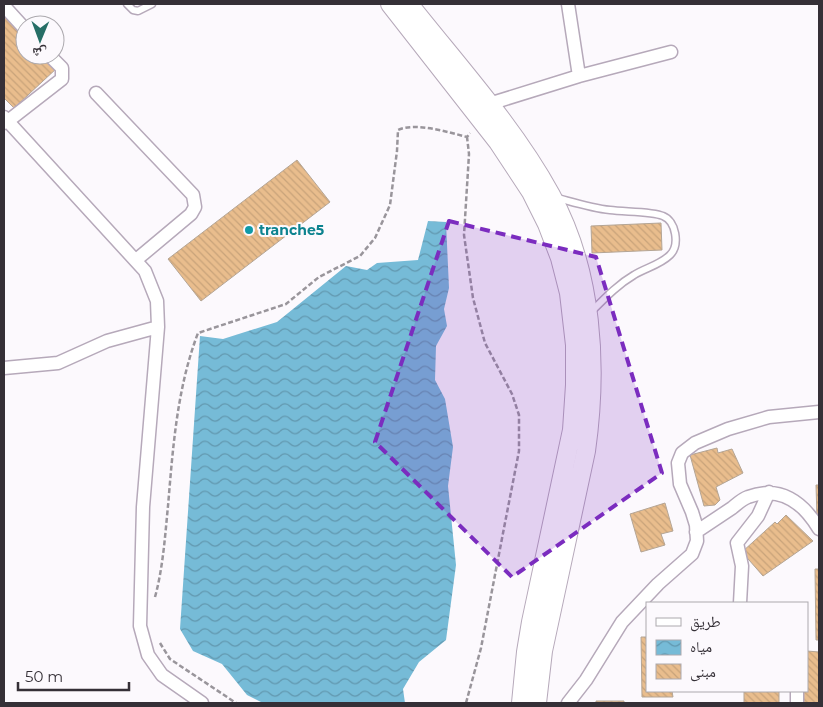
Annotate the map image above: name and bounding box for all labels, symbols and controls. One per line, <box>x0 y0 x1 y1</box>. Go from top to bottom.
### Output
north arrow <box>15 15 65 65</box>
text: ش <box>32 44 47 62</box>
place label: tranche5 <box>259 221 324 239</box>
marker: tranche5 <box>243 224 255 236</box>
legend <box>646 602 808 692</box>
text: طريق <box>690 612 721 632</box>
text: مياه <box>690 637 712 656</box>
scale bar <box>18 660 129 692</box>
text: مبنى <box>690 662 716 682</box>
text: 50 m <box>25 667 63 686</box>

